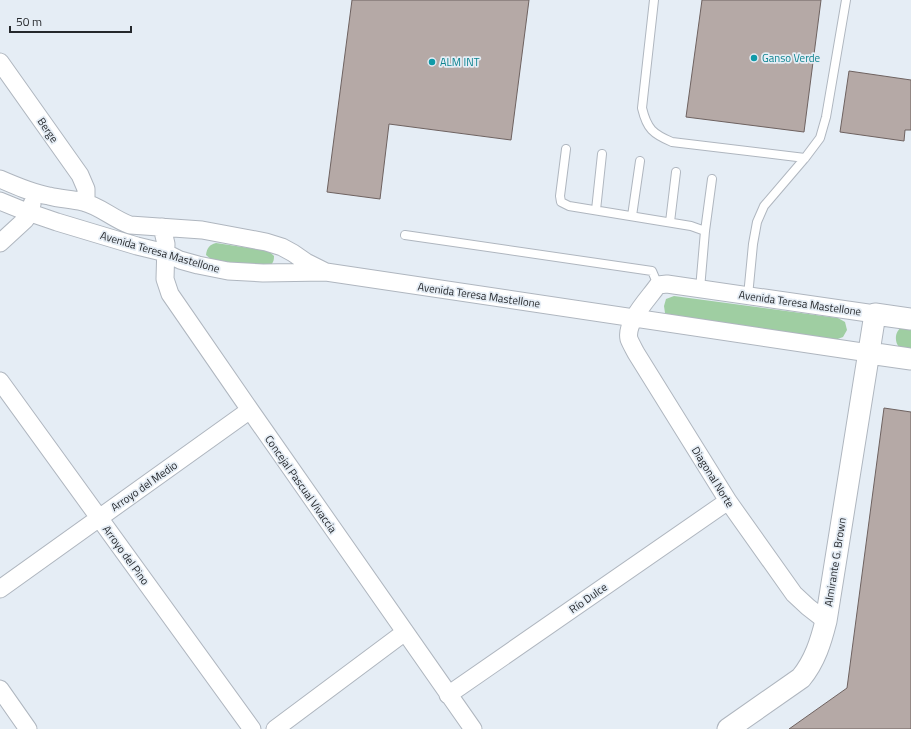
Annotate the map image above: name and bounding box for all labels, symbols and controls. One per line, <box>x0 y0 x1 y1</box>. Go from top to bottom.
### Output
scale bar <box>10 8 131 34</box>
text: 50 m <box>16 12 42 31</box>
place label: Ganso Verde <box>762 50 821 66</box>
marker: Ganso Verde <box>749 53 759 63</box>
place label: ALM INT <box>440 54 480 70</box>
marker: ALM INT <box>427 57 437 67</box>
street label: Berge <box>34 114 63 146</box>
street label: Avenida Teresa Mastellone <box>98 227 222 277</box>
street label: Avenida Teresa Mastellone <box>417 278 542 312</box>
street label: Avenida Teresa Mastellone <box>738 286 863 320</box>
street label: Concejal Pascual Vivaccia <box>261 432 341 536</box>
street label: Diagonal Norte <box>688 443 738 511</box>
street label: Arroyo del Medio <box>107 457 181 515</box>
street label: Almirante G. Brown <box>820 516 850 608</box>
street label: Arroyo del Pino <box>99 522 153 588</box>
street label: Río Dulce <box>566 579 611 617</box>

